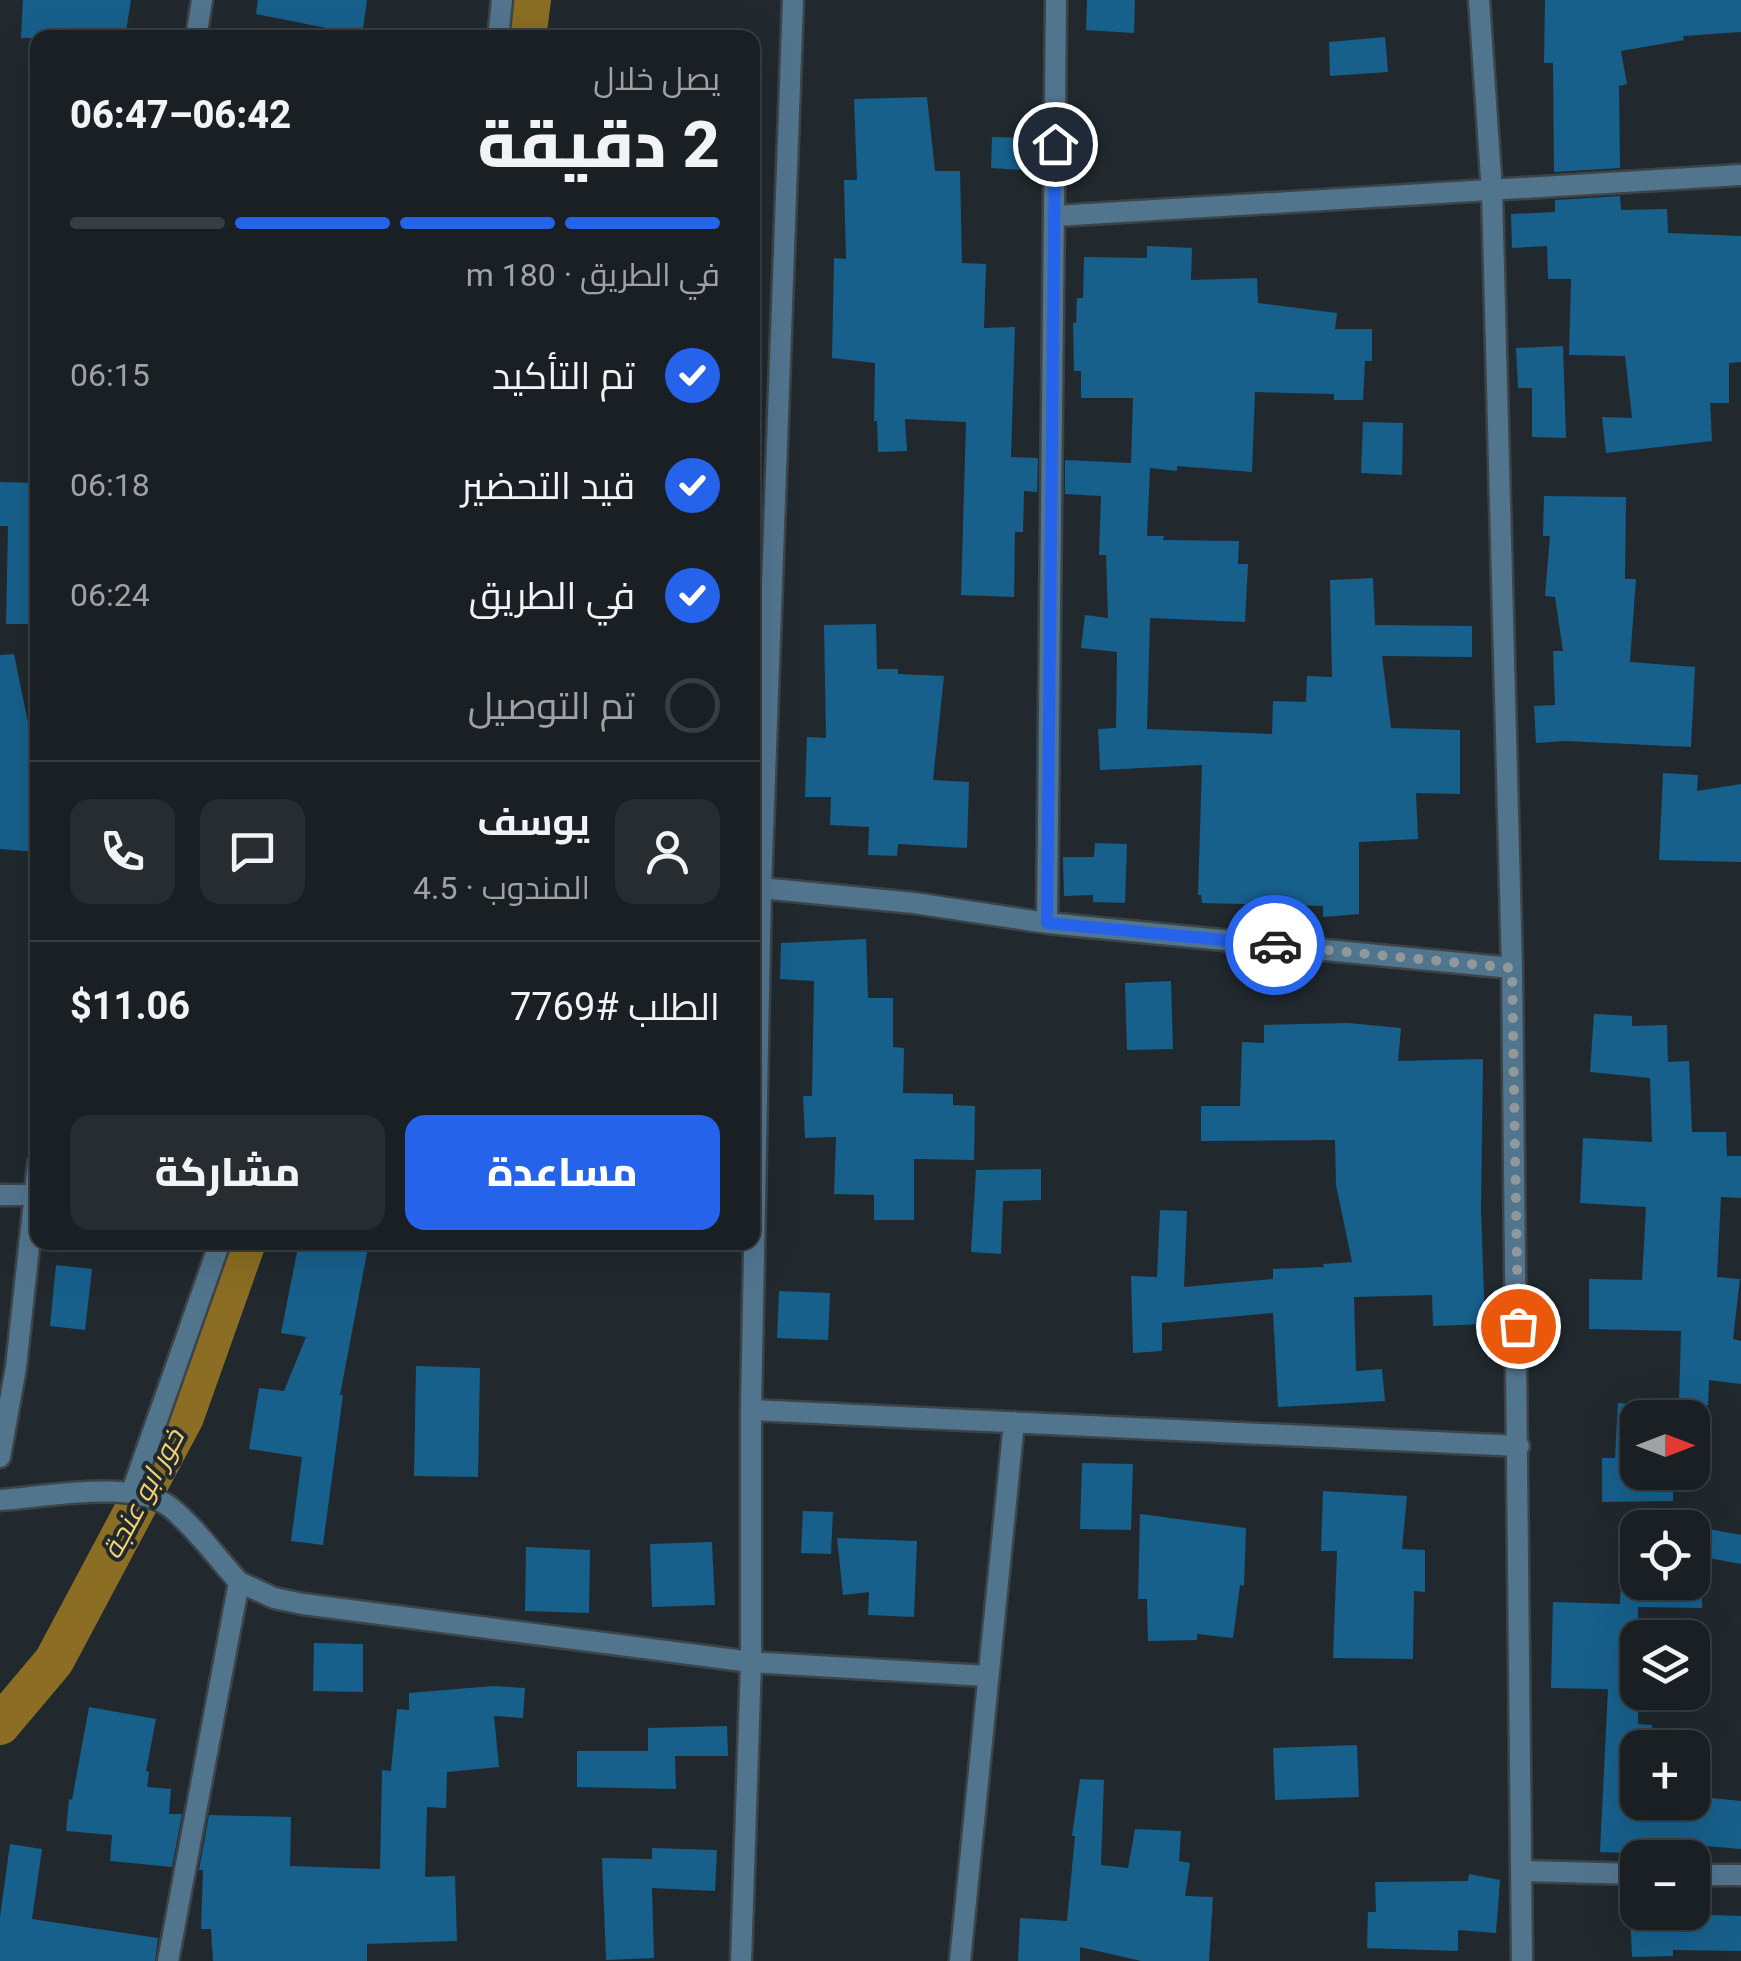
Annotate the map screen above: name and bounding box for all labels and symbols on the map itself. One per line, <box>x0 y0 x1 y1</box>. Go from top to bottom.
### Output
pin <box>1013 102 1098 187</box>
courier <box>1225 895 1325 995</box>
pin <box>1476 1284 1561 1369</box>
north arrow <box>1620 1400 1710 1490</box>
water label: خور ابو عنجة <box>95 1422 192 1564</box>

